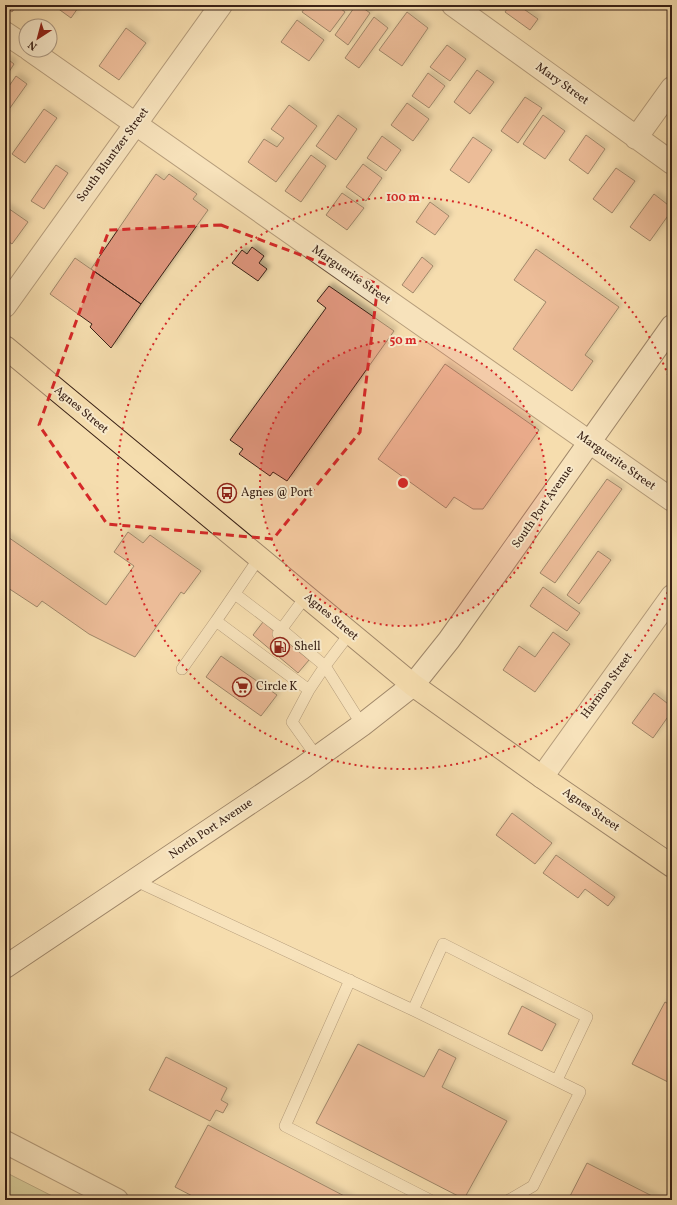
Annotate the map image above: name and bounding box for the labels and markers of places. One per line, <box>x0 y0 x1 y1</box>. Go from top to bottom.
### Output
centre of rings <box>396 476 410 490</box>
bus stop icon: Agnes @ Port <box>216 482 238 504</box>
place label: Agnes @ Port <box>241 485 313 501</box>
fuel station icon: Shell <box>269 636 291 658</box>
place label: Shell <box>294 639 321 655</box>
supermarket icon: Circle K <box>231 676 253 698</box>
place label: Circle K <box>256 679 297 695</box>

